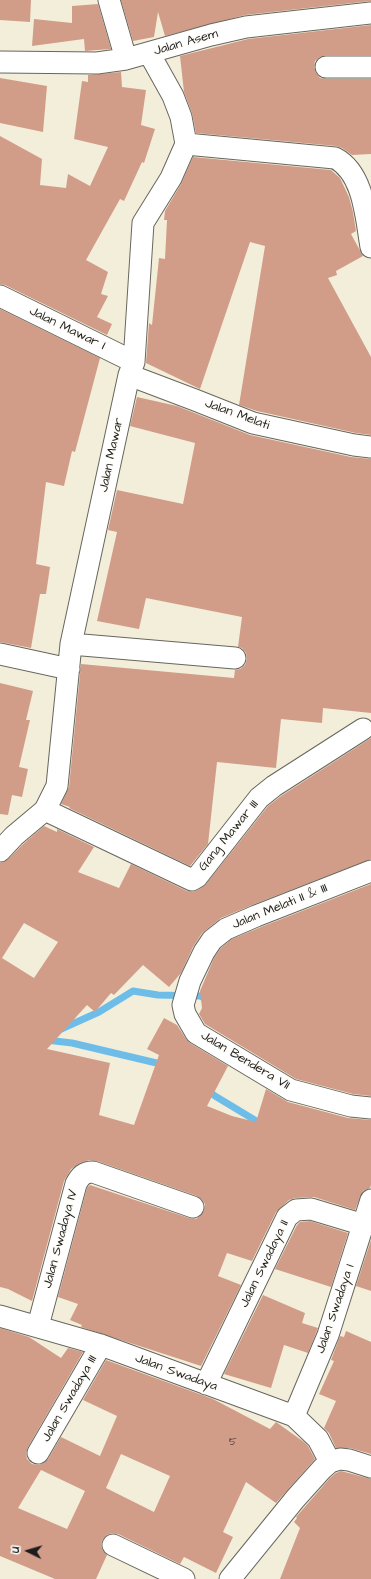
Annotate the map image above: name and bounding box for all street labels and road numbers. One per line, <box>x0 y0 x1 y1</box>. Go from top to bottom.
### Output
street label: Jalan Asem <box>152 26 220 60</box>
street label: Jalan Mawar I <box>26 304 108 354</box>
street label: Jalan Melati <box>203 396 271 434</box>
street label: Jalan Mawar <box>97 416 127 494</box>
street label: Gang Mawar III <box>196 797 262 875</box>
street label: Jalan Melati II & III <box>230 881 330 933</box>
street label: Jalan Bendera VII <box>198 1028 292 1094</box>
street label: Jalan Swadaya IV <box>40 1188 82 1290</box>
street label: Jalan Swadaya II <box>237 1218 293 1310</box>
street label: Jalan Swadaya I <box>313 1262 359 1356</box>
street label: Jalan Swadaya <box>133 1351 219 1395</box>
street label: Jalan Swadaya III <box>39 1353 101 1445</box>

